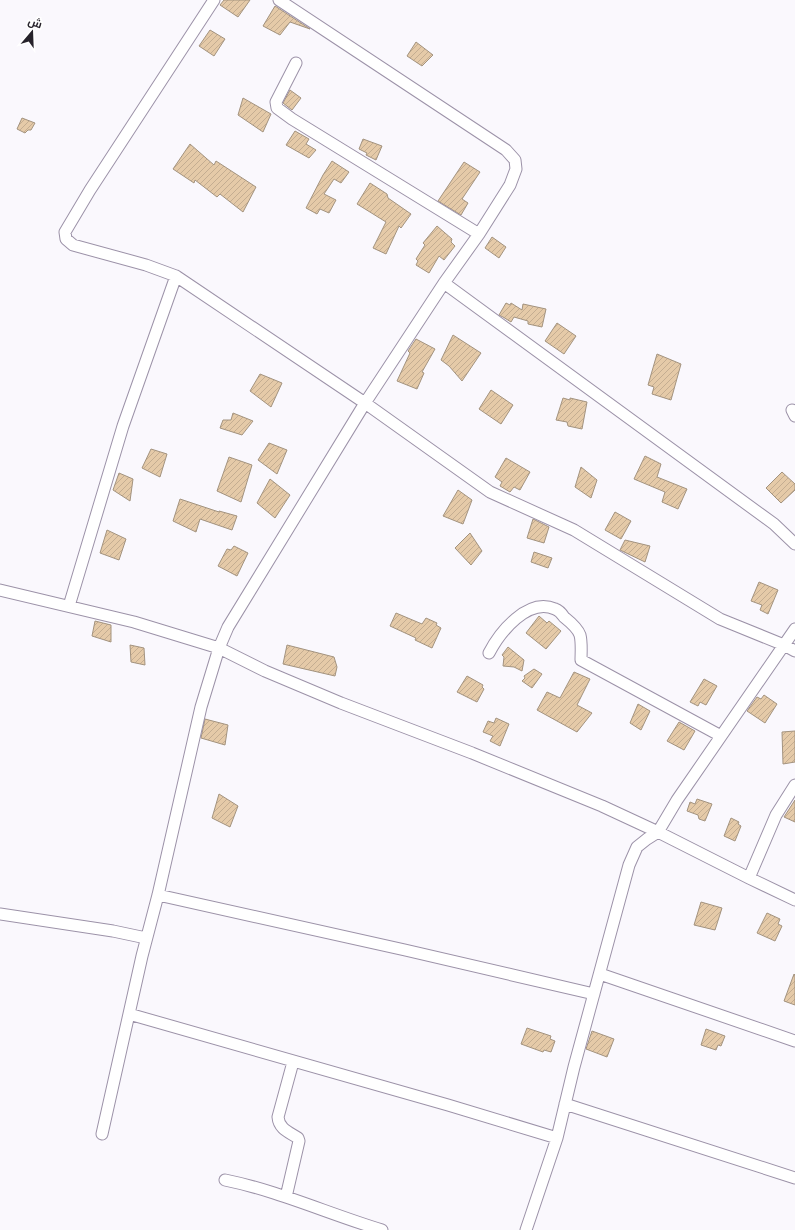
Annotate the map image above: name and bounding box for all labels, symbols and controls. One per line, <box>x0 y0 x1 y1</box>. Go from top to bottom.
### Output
north arrow <box>12 12 52 52</box>
text: ش <box>26 14 44 31</box>

